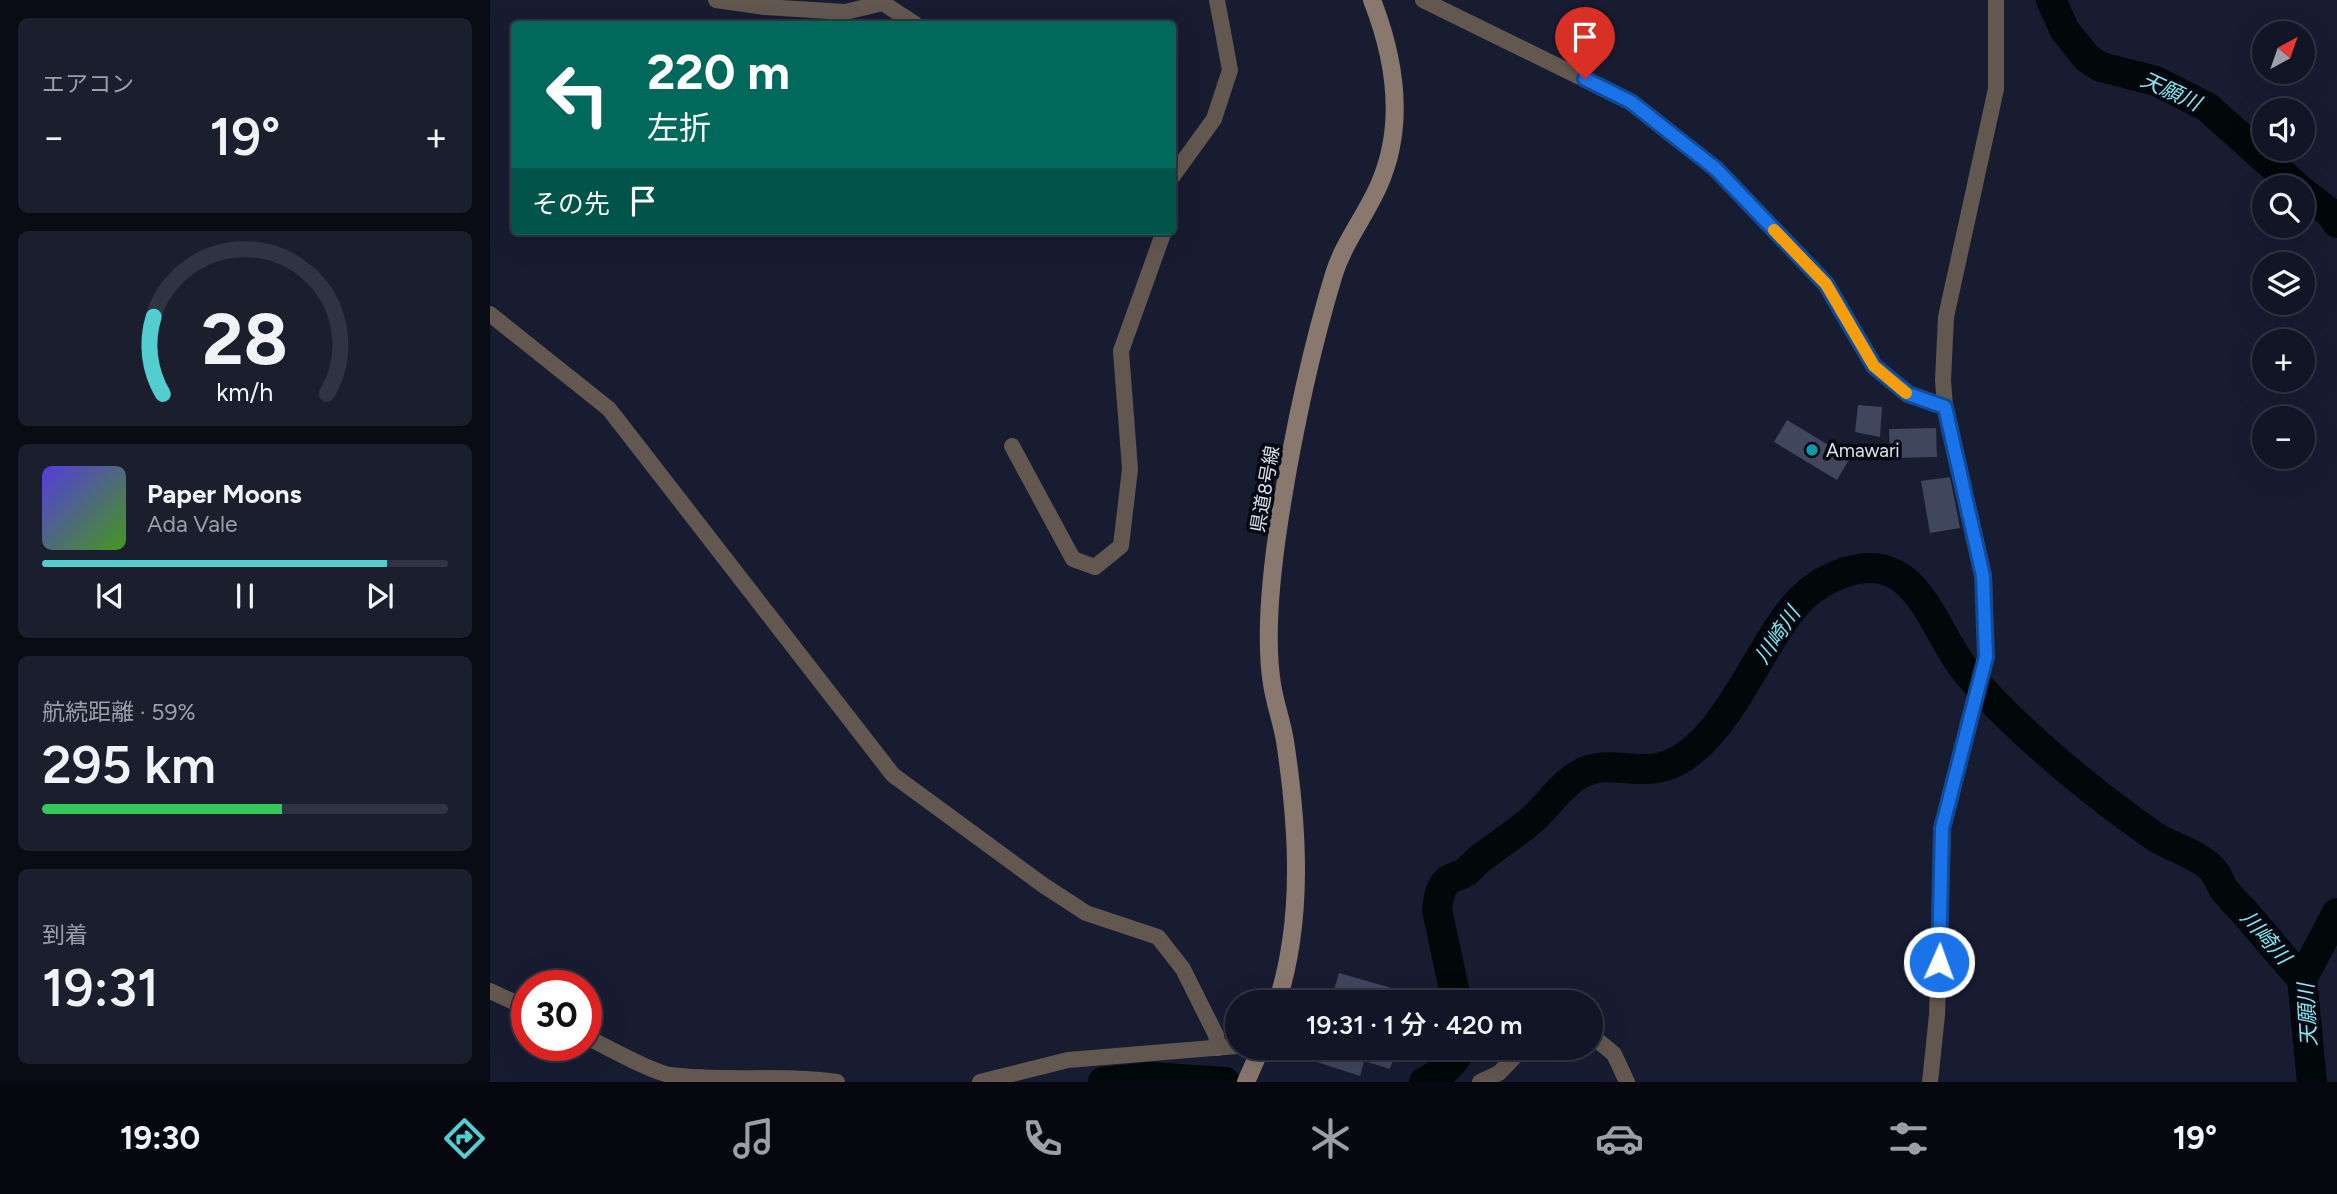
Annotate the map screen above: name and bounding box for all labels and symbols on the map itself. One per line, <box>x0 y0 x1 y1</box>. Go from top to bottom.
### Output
pin <box>1555 7 1615 79</box>
north arrow <box>2252 21 2315 84</box>
water label: 天願川 <box>2137 66 2207 116</box>
place label: Amawari <box>1826 439 1900 462</box>
marker: Amawari <box>1804 442 1820 458</box>
street label: 県道8号線 <box>1246 444 1284 534</box>
water label: 川崎川 <box>1749 600 1806 668</box>
water label: 川崎川 <box>2236 905 2297 970</box>
position arrow <box>1902 925 1976 999</box>
speed limit sign: 30 <box>511 970 602 1061</box>
water label: 天願川 <box>2293 981 2321 1047</box>

